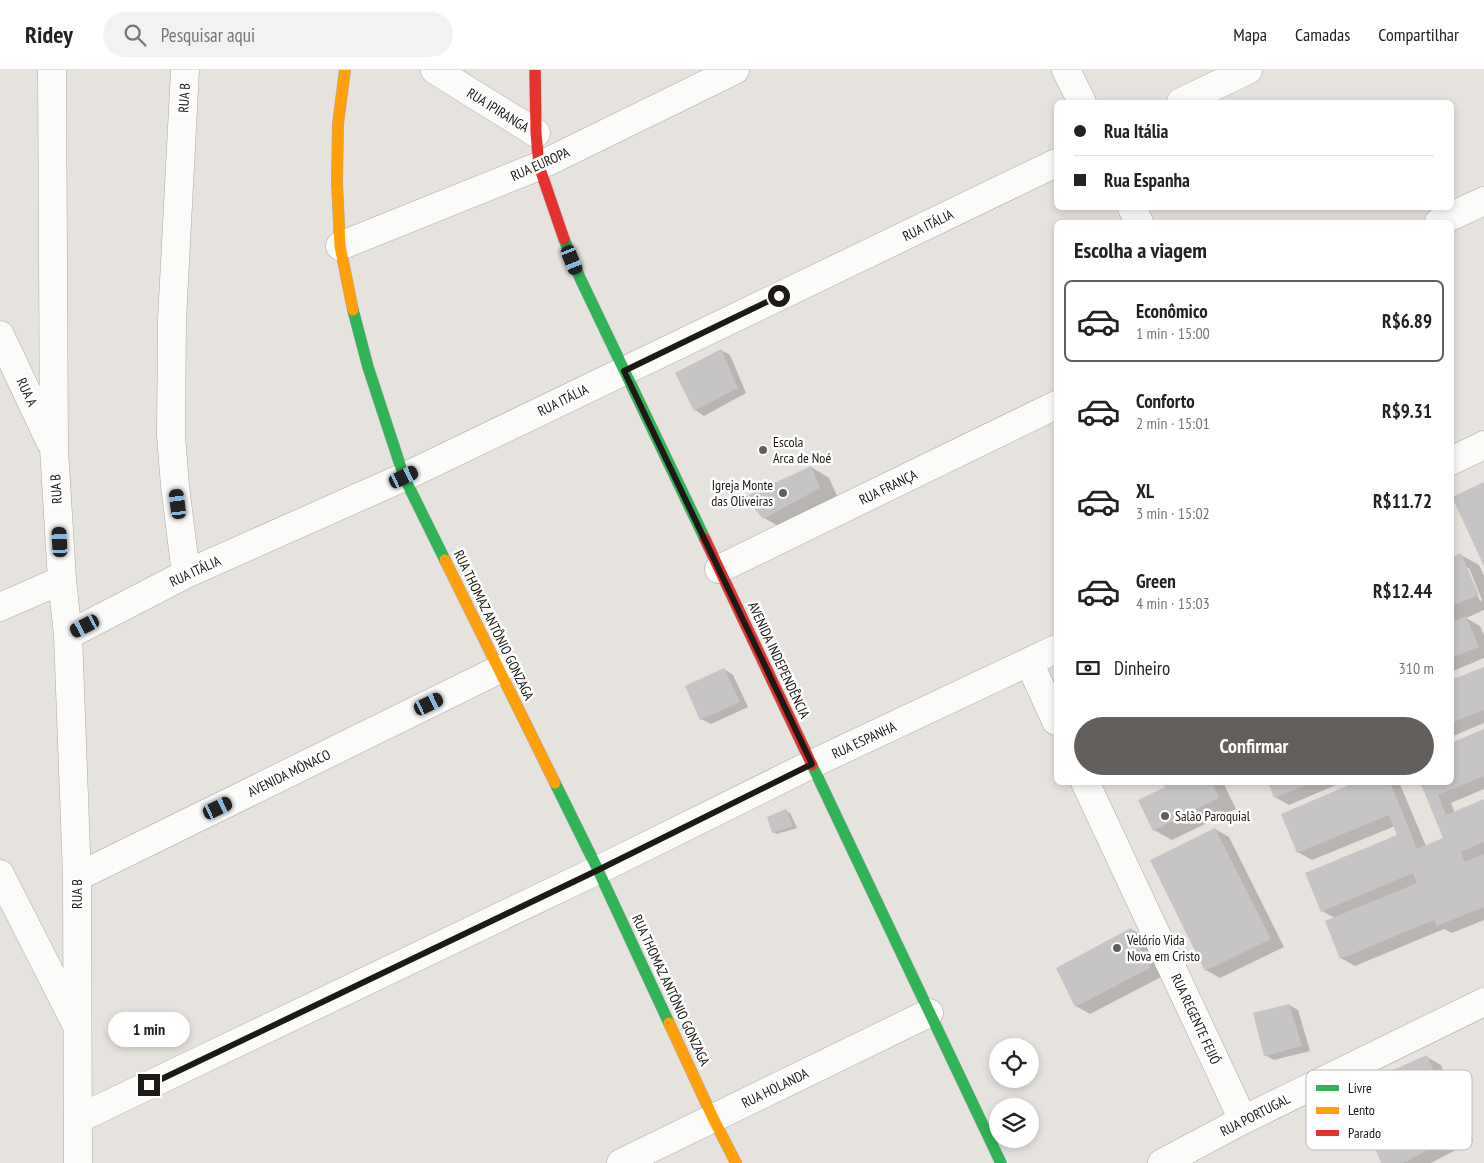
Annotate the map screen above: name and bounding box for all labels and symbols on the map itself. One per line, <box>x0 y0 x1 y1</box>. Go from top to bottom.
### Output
street label: RUA B <box>174 83 194 113</box>
street label: RUA IPIRANGA <box>464 84 533 136</box>
street label: RUA EUROPA <box>508 143 573 185</box>
street label: RUA ITÁLIA <box>900 205 957 245</box>
car <box>559 243 584 277</box>
route start <box>768 285 790 307</box>
street label: RUA A <box>13 375 42 409</box>
street label: RUA ITÁLIA <box>535 380 592 420</box>
place label: Escola Arca de Noé <box>773 433 831 467</box>
marker: Escola Arca de Noé <box>757 444 769 456</box>
car <box>387 464 420 490</box>
street label: RUA FRANÇA <box>856 465 920 509</box>
street label: RUA B <box>46 474 66 504</box>
place label: Igreja Monte das Oliveiras <box>711 476 773 510</box>
marker: Igreja Monte das Oliveiras <box>777 487 789 499</box>
car <box>168 488 187 520</box>
car <box>51 527 68 557</box>
street label: RUA THOMAZ ANTÔNIO GONZAGA <box>450 547 538 703</box>
street label: RUA ITÁLIA <box>167 551 224 591</box>
street label: AVENIDA INDEPENDÊNCIA <box>744 599 814 722</box>
car <box>68 613 101 639</box>
car <box>412 691 445 717</box>
street label: RUA ESPANHA <box>829 717 899 763</box>
street label: AVENIDA MÔNACO <box>245 745 334 801</box>
car <box>201 795 234 821</box>
place label: Salão Paroquial <box>1175 807 1251 825</box>
marker: Salão Paroquial <box>1159 810 1171 822</box>
street label: RUA B <box>68 879 86 909</box>
street label: RUA THOMAZ ANTÔNIO GONZAGA <box>628 912 714 1069</box>
place label: Velório Vida Nova em Cristo <box>1126 931 1200 965</box>
marker: Velório Vida Nova em Cristo <box>1111 942 1123 954</box>
street label: RUA REGENTE FEIJÓ <box>1167 971 1225 1067</box>
callout: 1 min <box>108 1012 190 1048</box>
street label: RUA HOLANDA <box>739 1064 812 1112</box>
legend <box>1306 1070 1472 1150</box>
route end <box>138 1074 160 1096</box>
text: Livre <box>1348 1079 1372 1097</box>
street label: RUA PORTUGAL <box>1217 1090 1293 1140</box>
text: Lento <box>1348 1101 1375 1119</box>
text: Parado <box>1348 1124 1381 1142</box>

